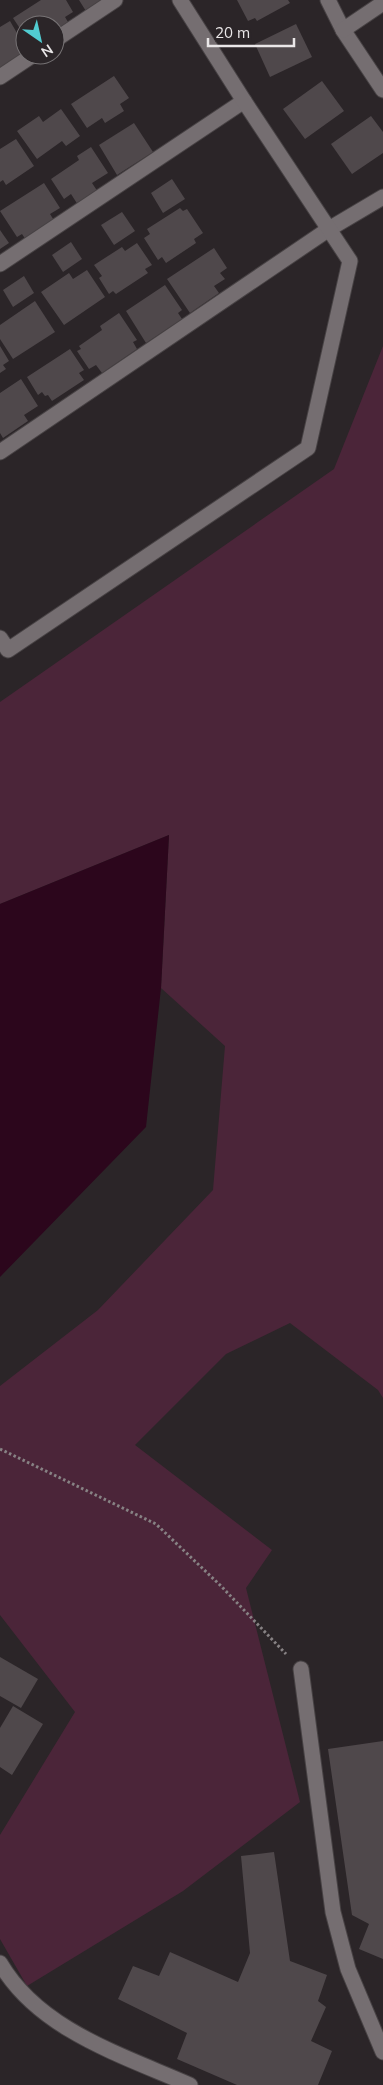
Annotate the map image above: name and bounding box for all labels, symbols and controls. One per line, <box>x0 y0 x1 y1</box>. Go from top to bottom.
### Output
north arrow <box>15 15 65 65</box>
scale bar <box>208 15 294 47</box>
text: 20 m <box>215 23 250 42</box>
text: N <box>38 40 57 61</box>

